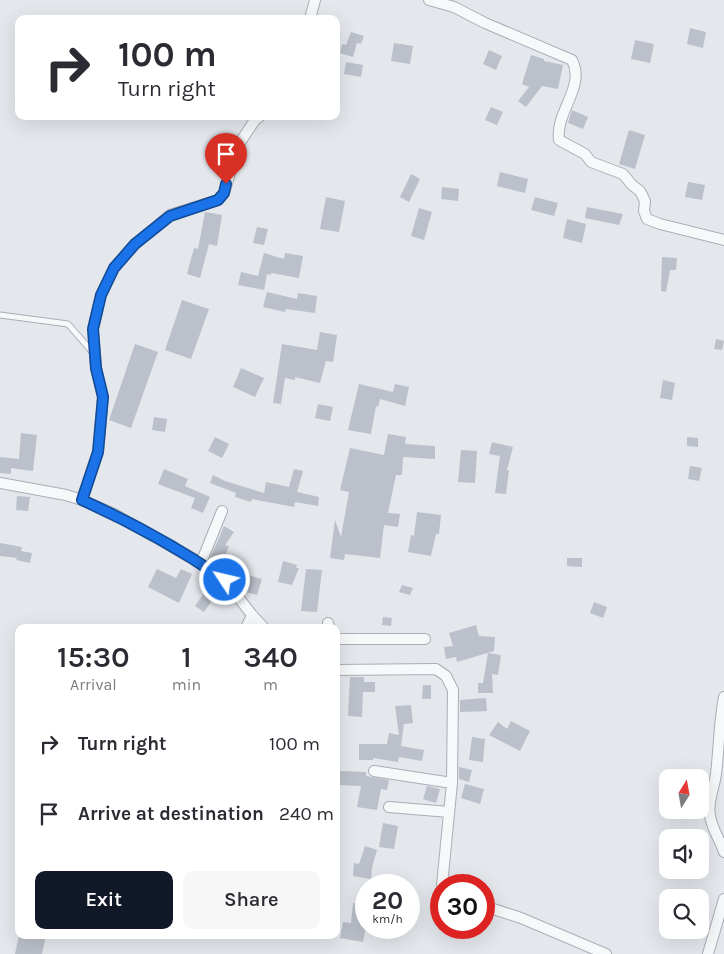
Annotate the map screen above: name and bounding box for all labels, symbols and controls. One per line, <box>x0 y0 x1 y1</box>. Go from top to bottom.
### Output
text: 100 m <box>118 34 217 75</box>
icon: right <box>35 35 100 100</box>
text: Turn right <box>118 76 216 102</box>
pin <box>205 133 247 184</box>
icon: arrive <box>212 140 240 168</box>
position arrow <box>198 553 250 605</box>
text: 15:30 <box>57 639 130 675</box>
text: 1 <box>181 639 192 675</box>
text: 340 <box>243 639 298 675</box>
text: Arrival <box>70 675 117 694</box>
text: min <box>172 675 201 694</box>
text: m <box>263 675 278 694</box>
icon: right <box>35 730 63 758</box>
text: Turn right <box>78 733 167 755</box>
text: 100 m <box>269 733 320 755</box>
north arrow <box>659 769 709 819</box>
map controls <box>659 769 709 939</box>
icon: arrive <box>35 800 63 828</box>
text: Arrive at destination <box>78 803 264 825</box>
text: 240 m <box>279 803 334 825</box>
button: sound <box>659 829 709 879</box>
button: Exit <box>35 871 173 929</box>
button: Share <box>183 871 320 929</box>
speed limit sign: 30 <box>430 874 495 939</box>
text: 20 <box>372 886 403 915</box>
button: search <box>659 889 709 939</box>
text: km/h <box>372 912 403 926</box>

